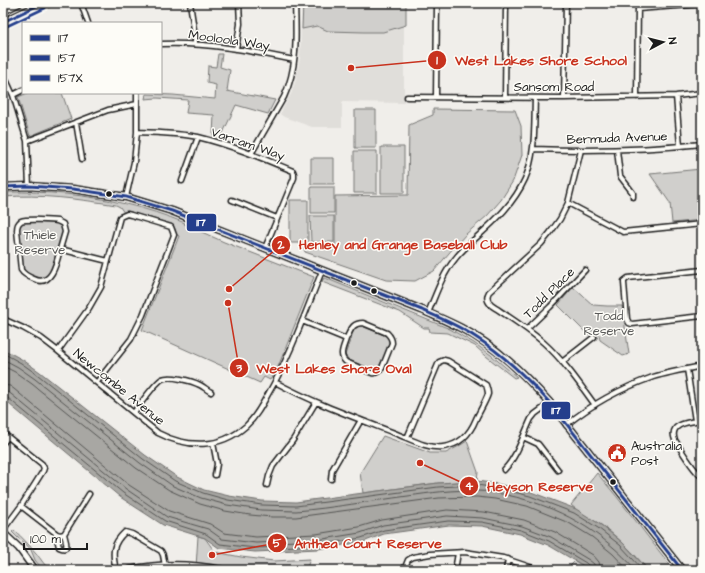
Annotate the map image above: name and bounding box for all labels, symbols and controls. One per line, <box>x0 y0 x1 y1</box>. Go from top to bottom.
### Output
legend <box>22 22 162 94</box>
north arrow <box>643 22 683 62</box>
street label: Mooloola Way <box>187 25 271 56</box>
text: 117 <box>58 30 69 47</box>
text: N <box>665 37 680 45</box>
callout: West Lakes Shore School <box>427 47 635 73</box>
text: 157 <box>58 50 76 67</box>
text: West Lakes Shore School <box>454 51 628 71</box>
text: 1 <box>436 52 438 69</box>
text: 157X <box>58 70 83 87</box>
street label: Sansom Road <box>514 78 595 96</box>
street label: Varram Way <box>208 123 287 166</box>
street label: Bermuda Avenue <box>566 127 668 149</box>
unlabelled marker <box>104 189 114 199</box>
line badge: 117 <box>186 213 217 232</box>
text: 117 <box>196 215 206 230</box>
park label: Thiele Reserve <box>15 226 65 259</box>
callout: Henley and Grange Baseball Club <box>271 232 515 258</box>
text: Henley and Grange Baseball Club <box>299 235 507 256</box>
text: 2 <box>277 237 285 254</box>
street label: Todd Place <box>519 263 579 323</box>
unlabelled marker <box>349 278 359 288</box>
unlabelled marker <box>369 286 379 296</box>
park label: Todd Reserve <box>584 307 634 340</box>
street label: Newcombe Avenue <box>69 344 169 430</box>
callout: West Lakes Shore Oval <box>229 355 420 381</box>
text: West Lakes Shore Oval <box>255 359 412 379</box>
text: 3 <box>235 360 243 377</box>
line badge: 117 <box>541 401 571 420</box>
text: 117 <box>551 403 561 418</box>
place label: Australia Post <box>631 437 683 470</box>
public building icon: Australia Post <box>606 442 628 464</box>
callout: Heyson Reserve <box>459 473 601 499</box>
text: Heyson Reserve <box>487 477 593 497</box>
unlabelled marker <box>608 477 618 487</box>
text: 4 <box>465 478 474 495</box>
scale bar <box>24 525 87 551</box>
callout: Anthea Court Reserve <box>267 530 450 556</box>
text: 100 m <box>30 531 61 548</box>
text: Anthea Court Reserve <box>294 534 442 554</box>
text: 5 <box>273 535 282 552</box>

